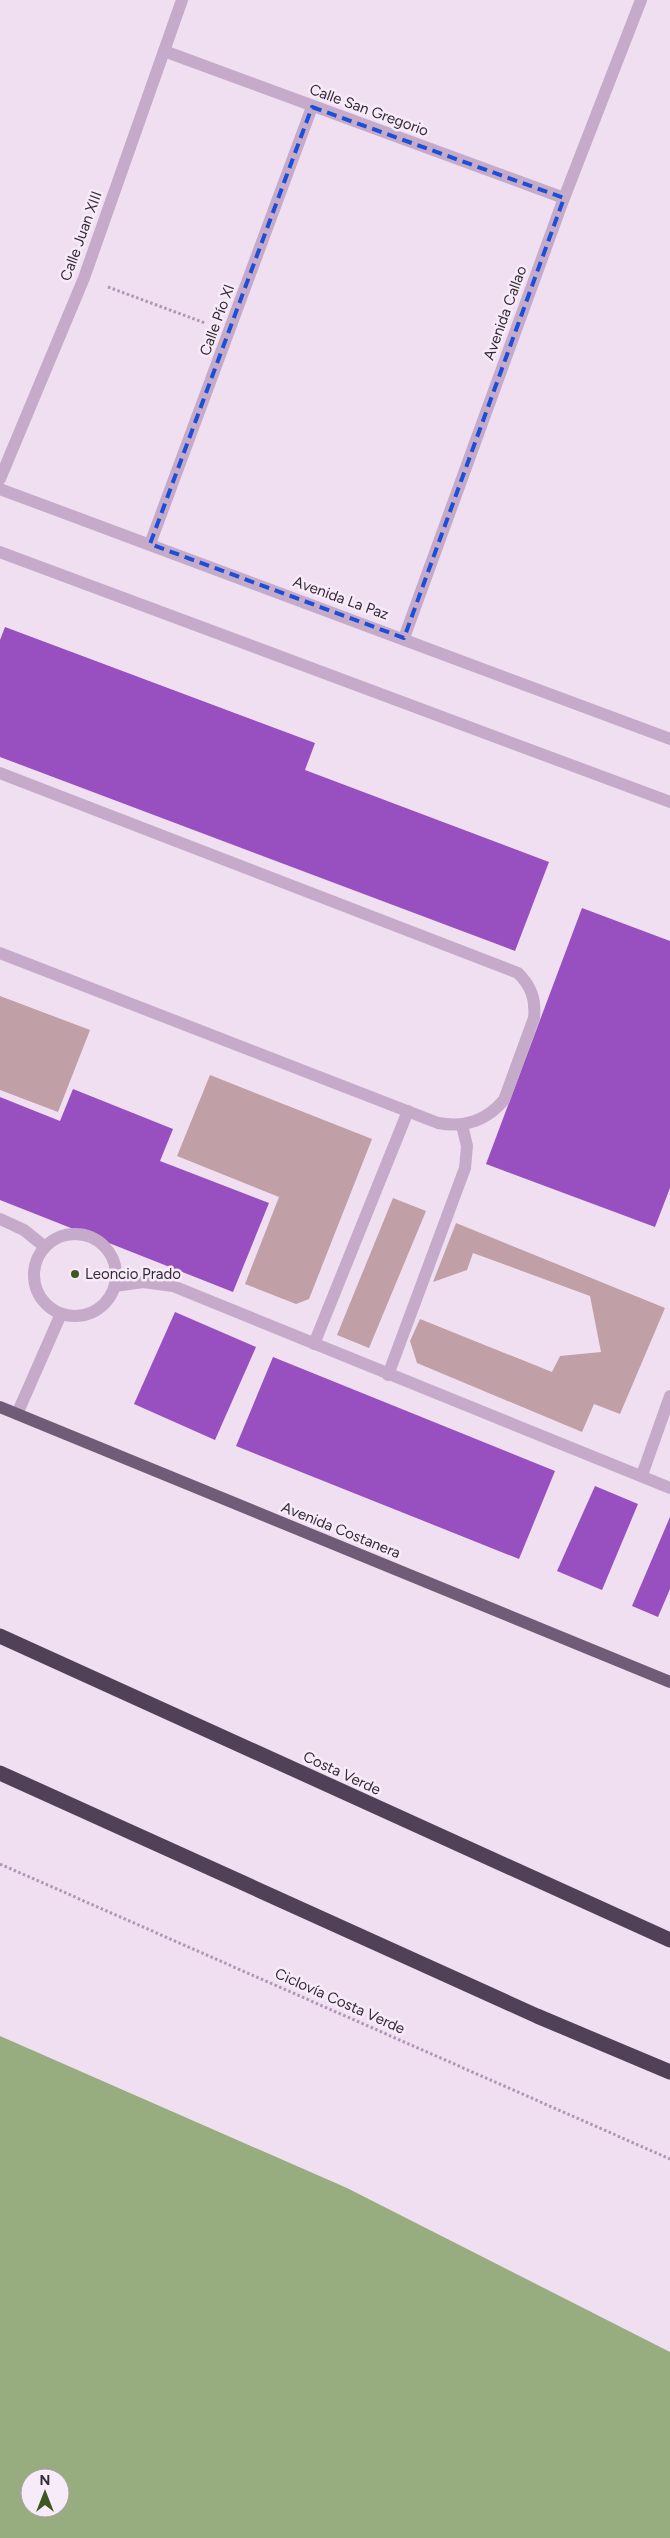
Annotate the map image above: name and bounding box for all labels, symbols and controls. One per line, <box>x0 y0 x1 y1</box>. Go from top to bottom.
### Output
street label: Calle San Gregorio <box>307 80 431 140</box>
street label: Calle Juan XIII <box>56 189 106 283</box>
street label: Avenida Callao <box>480 263 531 363</box>
street label: Calle Pío XI <box>196 282 238 358</box>
street label: Avenida La Paz <box>291 572 391 624</box>
place label: Leoncio Prado <box>85 1265 181 1283</box>
marker: Leoncio Prado <box>69 1268 81 1280</box>
street label: Avenida Costanera <box>279 1498 403 1562</box>
street label: Costa Verde <box>300 1747 384 1799</box>
street label: Ciclovía Costa Verde <box>272 1964 408 2038</box>
north arrow <box>20 2468 70 2518</box>
text: N <box>40 2472 50 2489</box>

